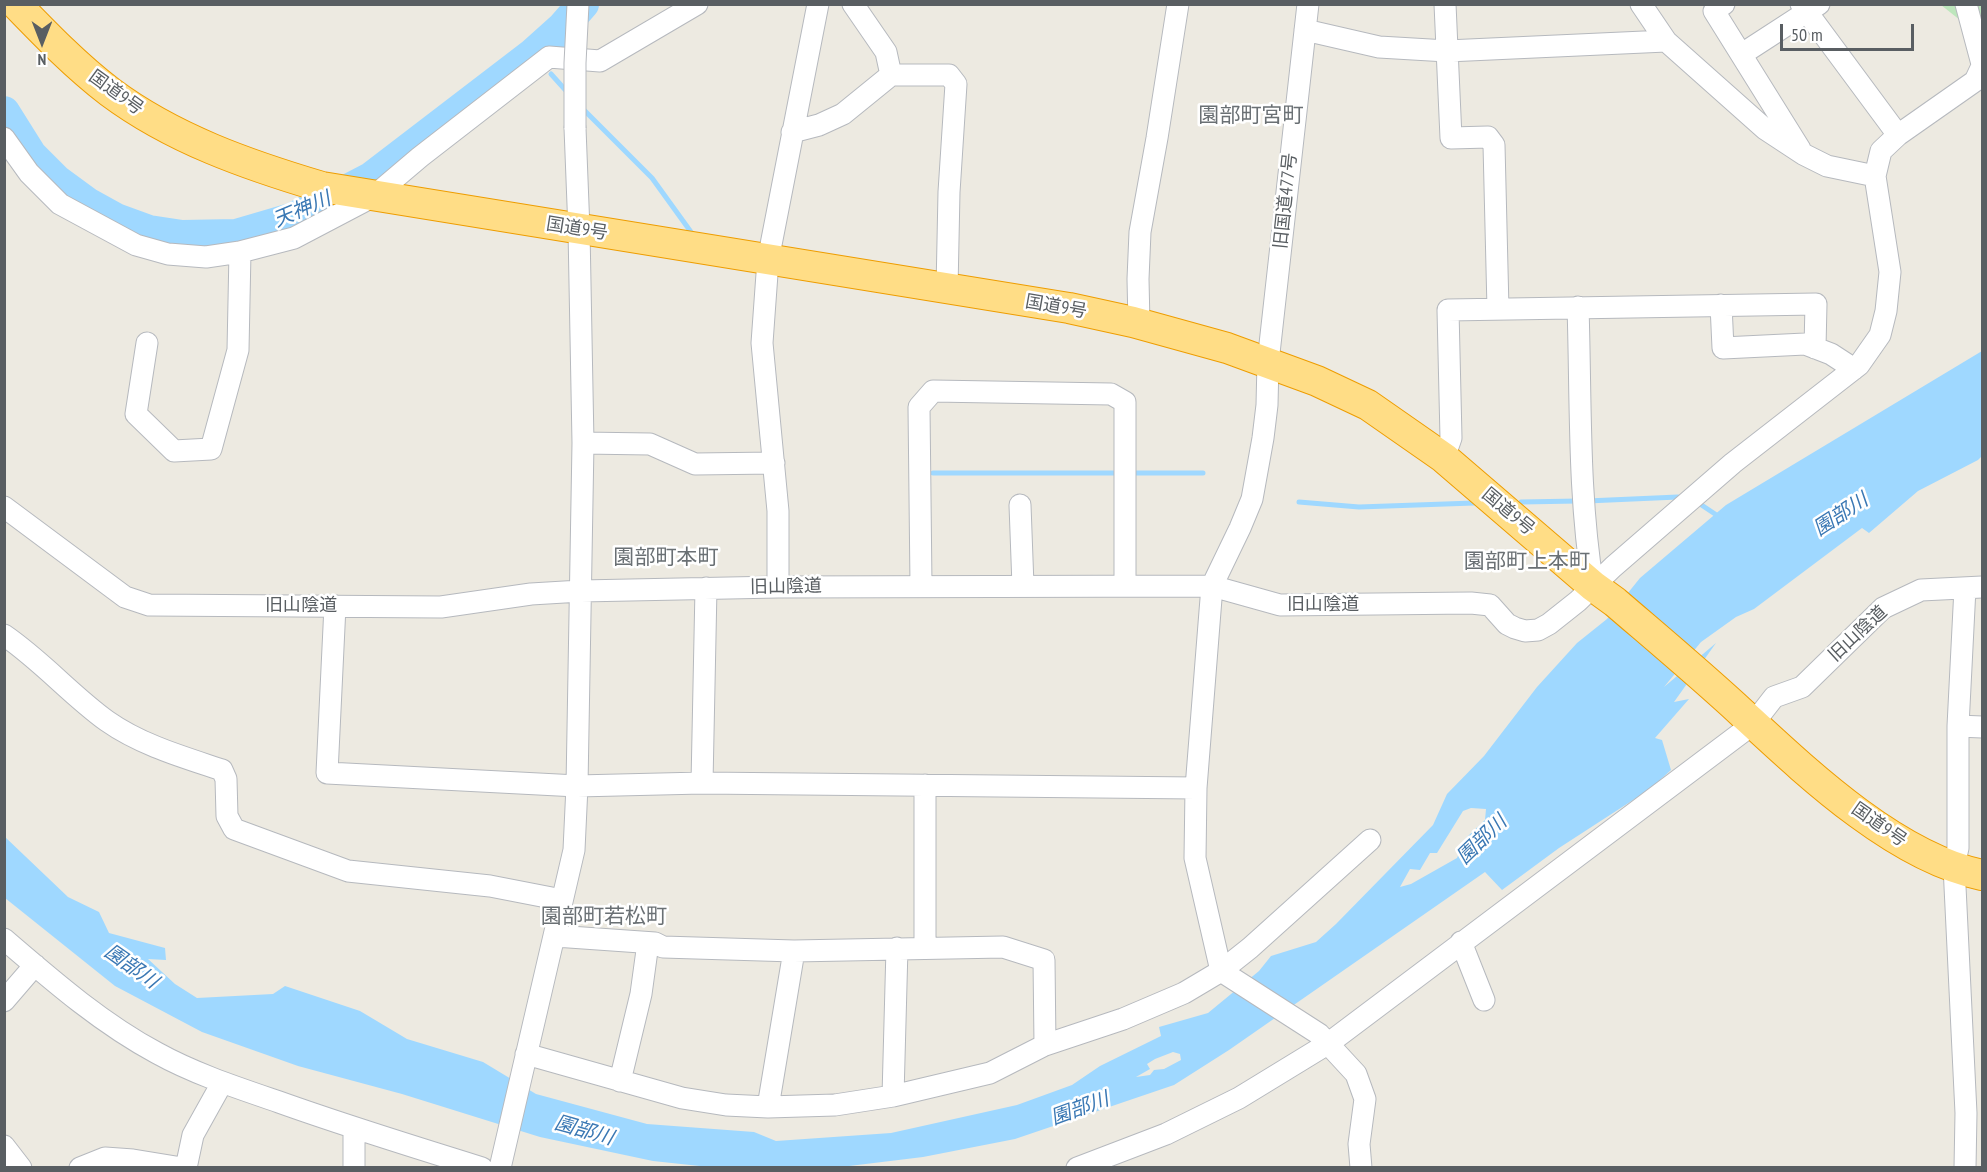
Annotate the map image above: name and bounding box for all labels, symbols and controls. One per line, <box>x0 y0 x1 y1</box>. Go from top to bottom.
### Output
north arrow <box>12 12 72 72</box>
scale bar <box>1783 12 1916 50</box>
text: 50 m <box>1791 23 1823 46</box>
text: N <box>38 50 46 70</box>
street label: 国道9号 <box>85 66 147 120</box>
district label: 園部町宮町 <box>1199 103 1303 129</box>
street label: 旧国道477号 <box>1270 152 1302 250</box>
water label: 天神川 <box>270 187 334 233</box>
street label: 国道9号 <box>545 213 609 245</box>
street label: 国道9号 <box>1024 291 1088 323</box>
street label: 国道9号 <box>1477 484 1539 540</box>
water label: 園部川 <box>1809 489 1873 541</box>
district label: 園部町本町 <box>614 545 718 571</box>
district label: 園部町上本町 <box>1464 549 1590 575</box>
street label: 旧山陰道 <box>750 576 822 598</box>
street label: 旧山陰道 <box>1287 594 1359 616</box>
street label: 旧山陰道 <box>265 595 337 617</box>
street label: 旧山陰道 <box>1824 602 1892 666</box>
street label: 国道9号 <box>1847 798 1911 852</box>
water label: 園部川 <box>1452 811 1512 869</box>
district label: 園部町若松町 <box>541 904 667 930</box>
water label: 園部川 <box>100 940 162 994</box>
water label: 園部川 <box>1048 1087 1112 1131</box>
water label: 園部川 <box>552 1111 616 1151</box>

